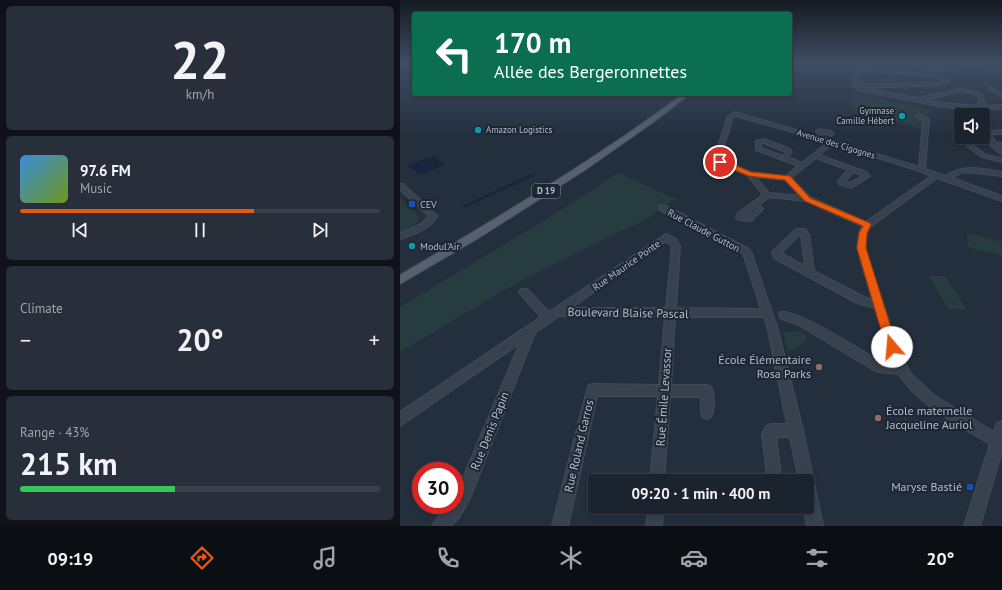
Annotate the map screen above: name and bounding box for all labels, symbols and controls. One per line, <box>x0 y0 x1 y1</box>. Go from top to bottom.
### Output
text: 170 m <box>494 24 571 61</box>
text: 22 <box>171 26 229 93</box>
icon: left <box>428 28 480 80</box>
text: Allée des Bergeronnettes <box>494 60 687 83</box>
text: km/h <box>186 86 214 103</box>
place label: Gymnase Camille Hébert <box>836 105 894 126</box>
map controls <box>954 108 990 144</box>
button: sound <box>954 108 990 144</box>
marker: Gymnase Camille Hébert <box>897 111 907 121</box>
place label: Amazon Logistics <box>486 124 553 135</box>
marker: Amazon Logistics <box>473 125 483 135</box>
street label: Avenue des Cigognes <box>796 126 877 161</box>
pin <box>703 145 737 179</box>
icon: arrive <box>709 151 731 173</box>
text: 97.6 FM <box>80 161 131 180</box>
text: Music <box>80 180 112 197</box>
road number: D 19 <box>532 184 560 198</box>
place label: CEV <box>420 198 437 211</box>
marker: CEV <box>407 199 417 209</box>
street label: Rue Claude Gutton <box>665 206 742 255</box>
icon: previous <box>69 219 91 241</box>
icon: pause <box>189 219 211 241</box>
icon: next <box>309 219 331 241</box>
street label: Rue Maurice Ponte <box>590 237 663 294</box>
place label: Modul'Air <box>420 240 460 253</box>
marker: Modul'Air <box>407 241 417 251</box>
text: Climate <box>20 300 63 317</box>
street label: Boulevard Blaise Pascal <box>567 304 689 321</box>
text: 20° <box>176 320 224 359</box>
text: − <box>20 326 31 354</box>
text: + <box>369 326 380 354</box>
position arrow <box>871 326 913 368</box>
street label: Rue Émile Levassor <box>653 347 674 447</box>
place label: École Élémentaire Rosa Parks <box>718 352 811 381</box>
marker: École Élémentaire Rosa Parks <box>814 362 824 372</box>
street label: Rue Denis Papin <box>467 389 512 472</box>
street label: Rue Roland Garros <box>561 398 596 494</box>
place label: École maternelle Jacqueline Auriol <box>885 403 973 432</box>
marker: École maternelle Jacqueline Auriol <box>873 413 883 423</box>
text: Range · 43% <box>20 424 89 441</box>
text: 215 km <box>20 444 118 483</box>
speed limit sign: 30 <box>412 462 464 514</box>
place label: Maryse Bastié <box>891 479 962 494</box>
marker: Maryse Bastié <box>965 482 975 492</box>
text: 09:20 · 1 min · 400 m <box>632 484 770 503</box>
icon: directions <box>188 544 216 572</box>
icon: music <box>311 544 339 572</box>
icon: phone <box>434 544 462 572</box>
icon: climate <box>557 544 585 572</box>
icon: car <box>680 544 708 572</box>
icon: filters <box>803 544 831 572</box>
text: 09:19 <box>48 547 93 570</box>
text: 20° <box>926 547 954 570</box>

